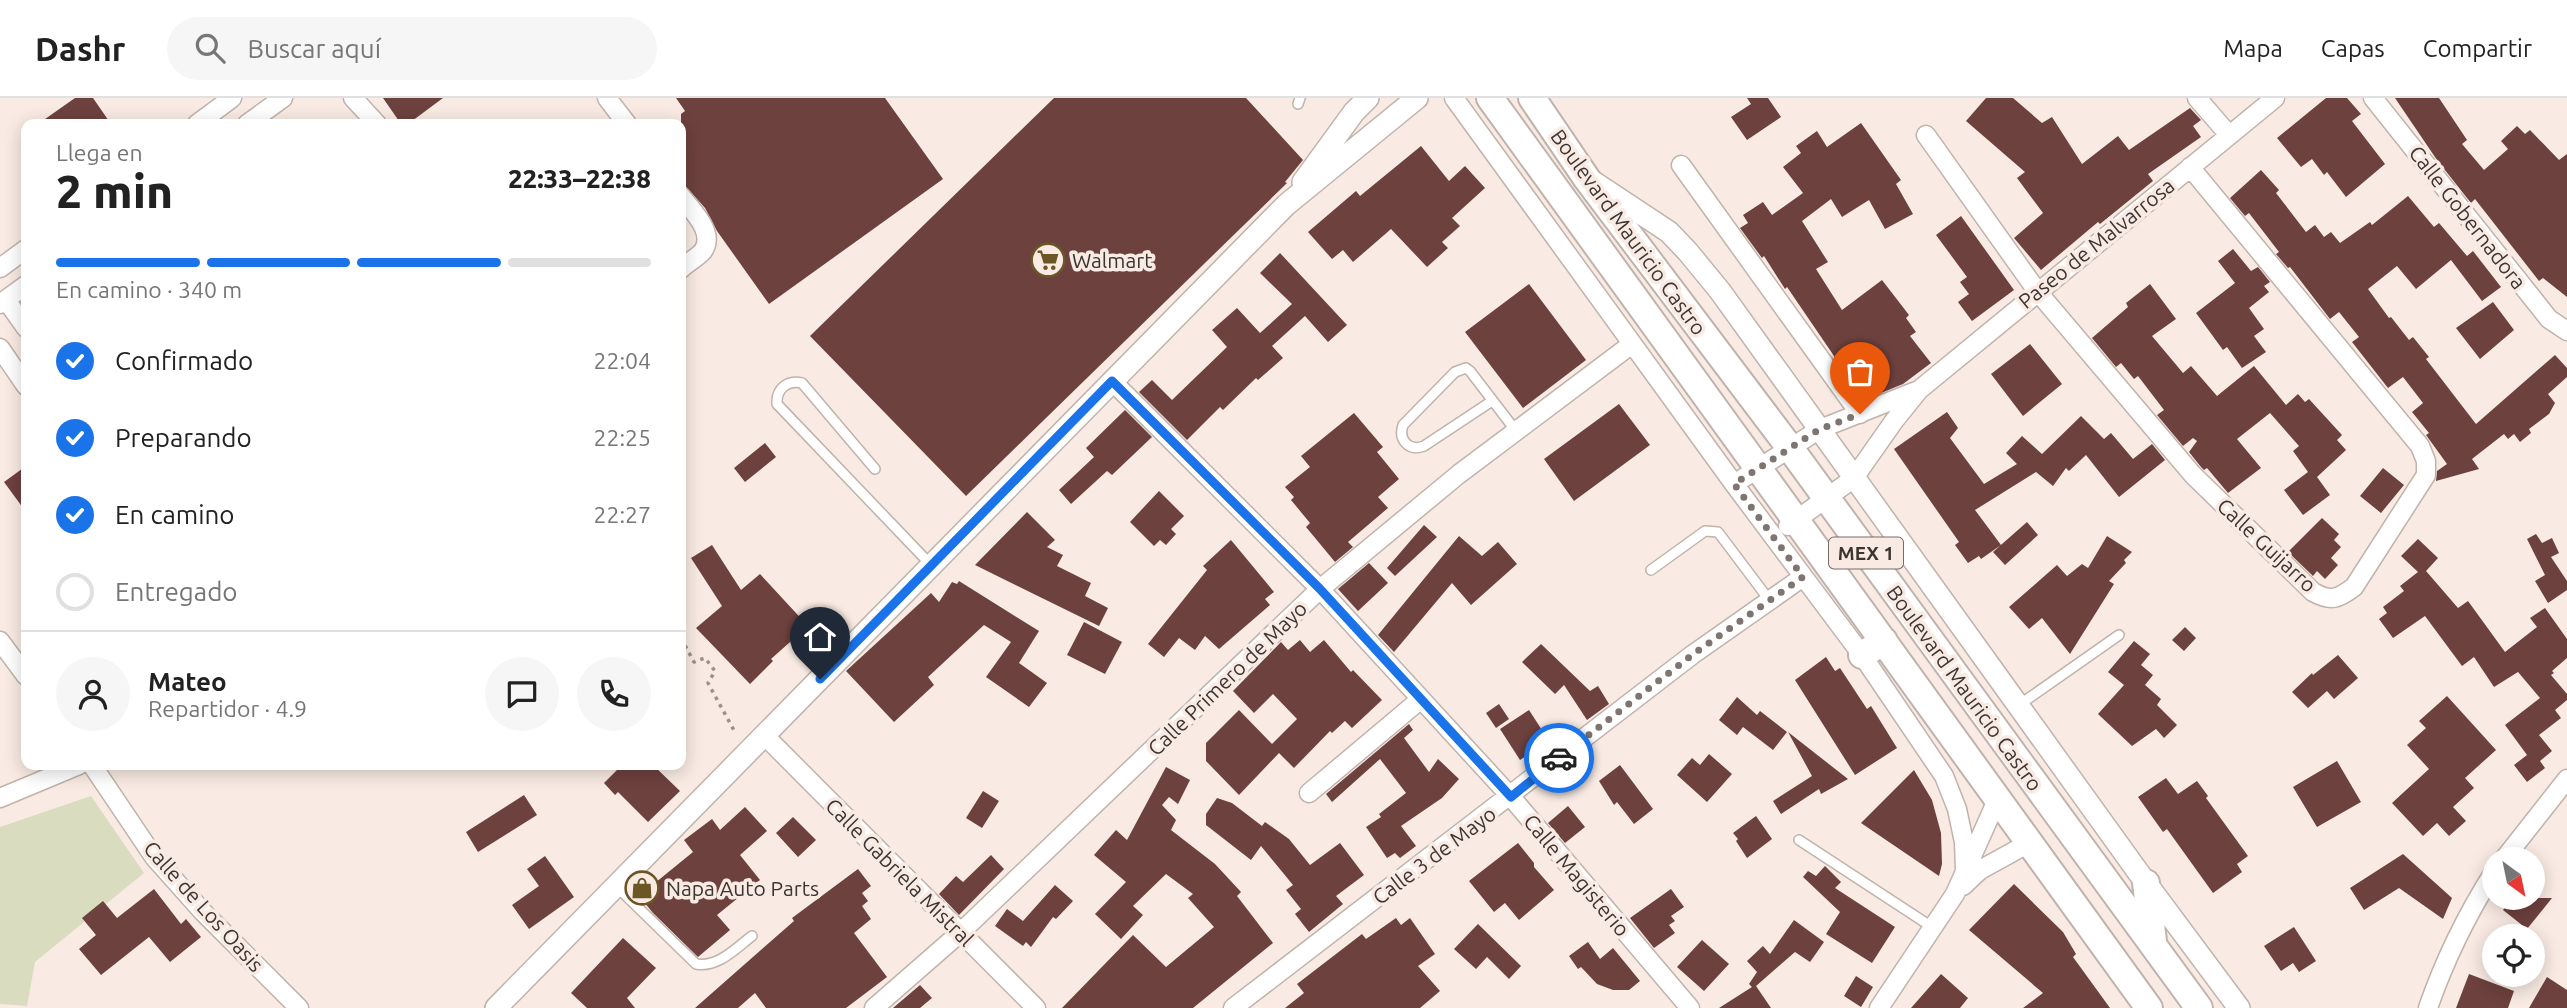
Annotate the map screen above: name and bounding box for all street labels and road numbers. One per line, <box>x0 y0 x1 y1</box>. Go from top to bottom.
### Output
street label: Boulevard Mauricio Castro <box>1546 125 1712 339</box>
street label: Calle Gobernadora <box>2405 141 2531 293</box>
street label: Paseo de Malvarrosa <box>2013 173 2179 313</box>
street label: Calle Guijarro <box>2213 493 2321 597</box>
road number: MEX 1 <box>1829 538 1903 568</box>
street label: Boulevard Mauricio Castro <box>1882 581 2048 795</box>
street label: Calle Primero de Mayo <box>1143 596 1311 760</box>
street label: Calle Gabriela Mistral <box>821 793 979 951</box>
street label: Calle 3 de Mayo <box>1368 801 1500 909</box>
street label: Calle Magisterio <box>1519 809 1635 941</box>
street label: Calle de Los Oasis <box>139 836 269 976</box>

